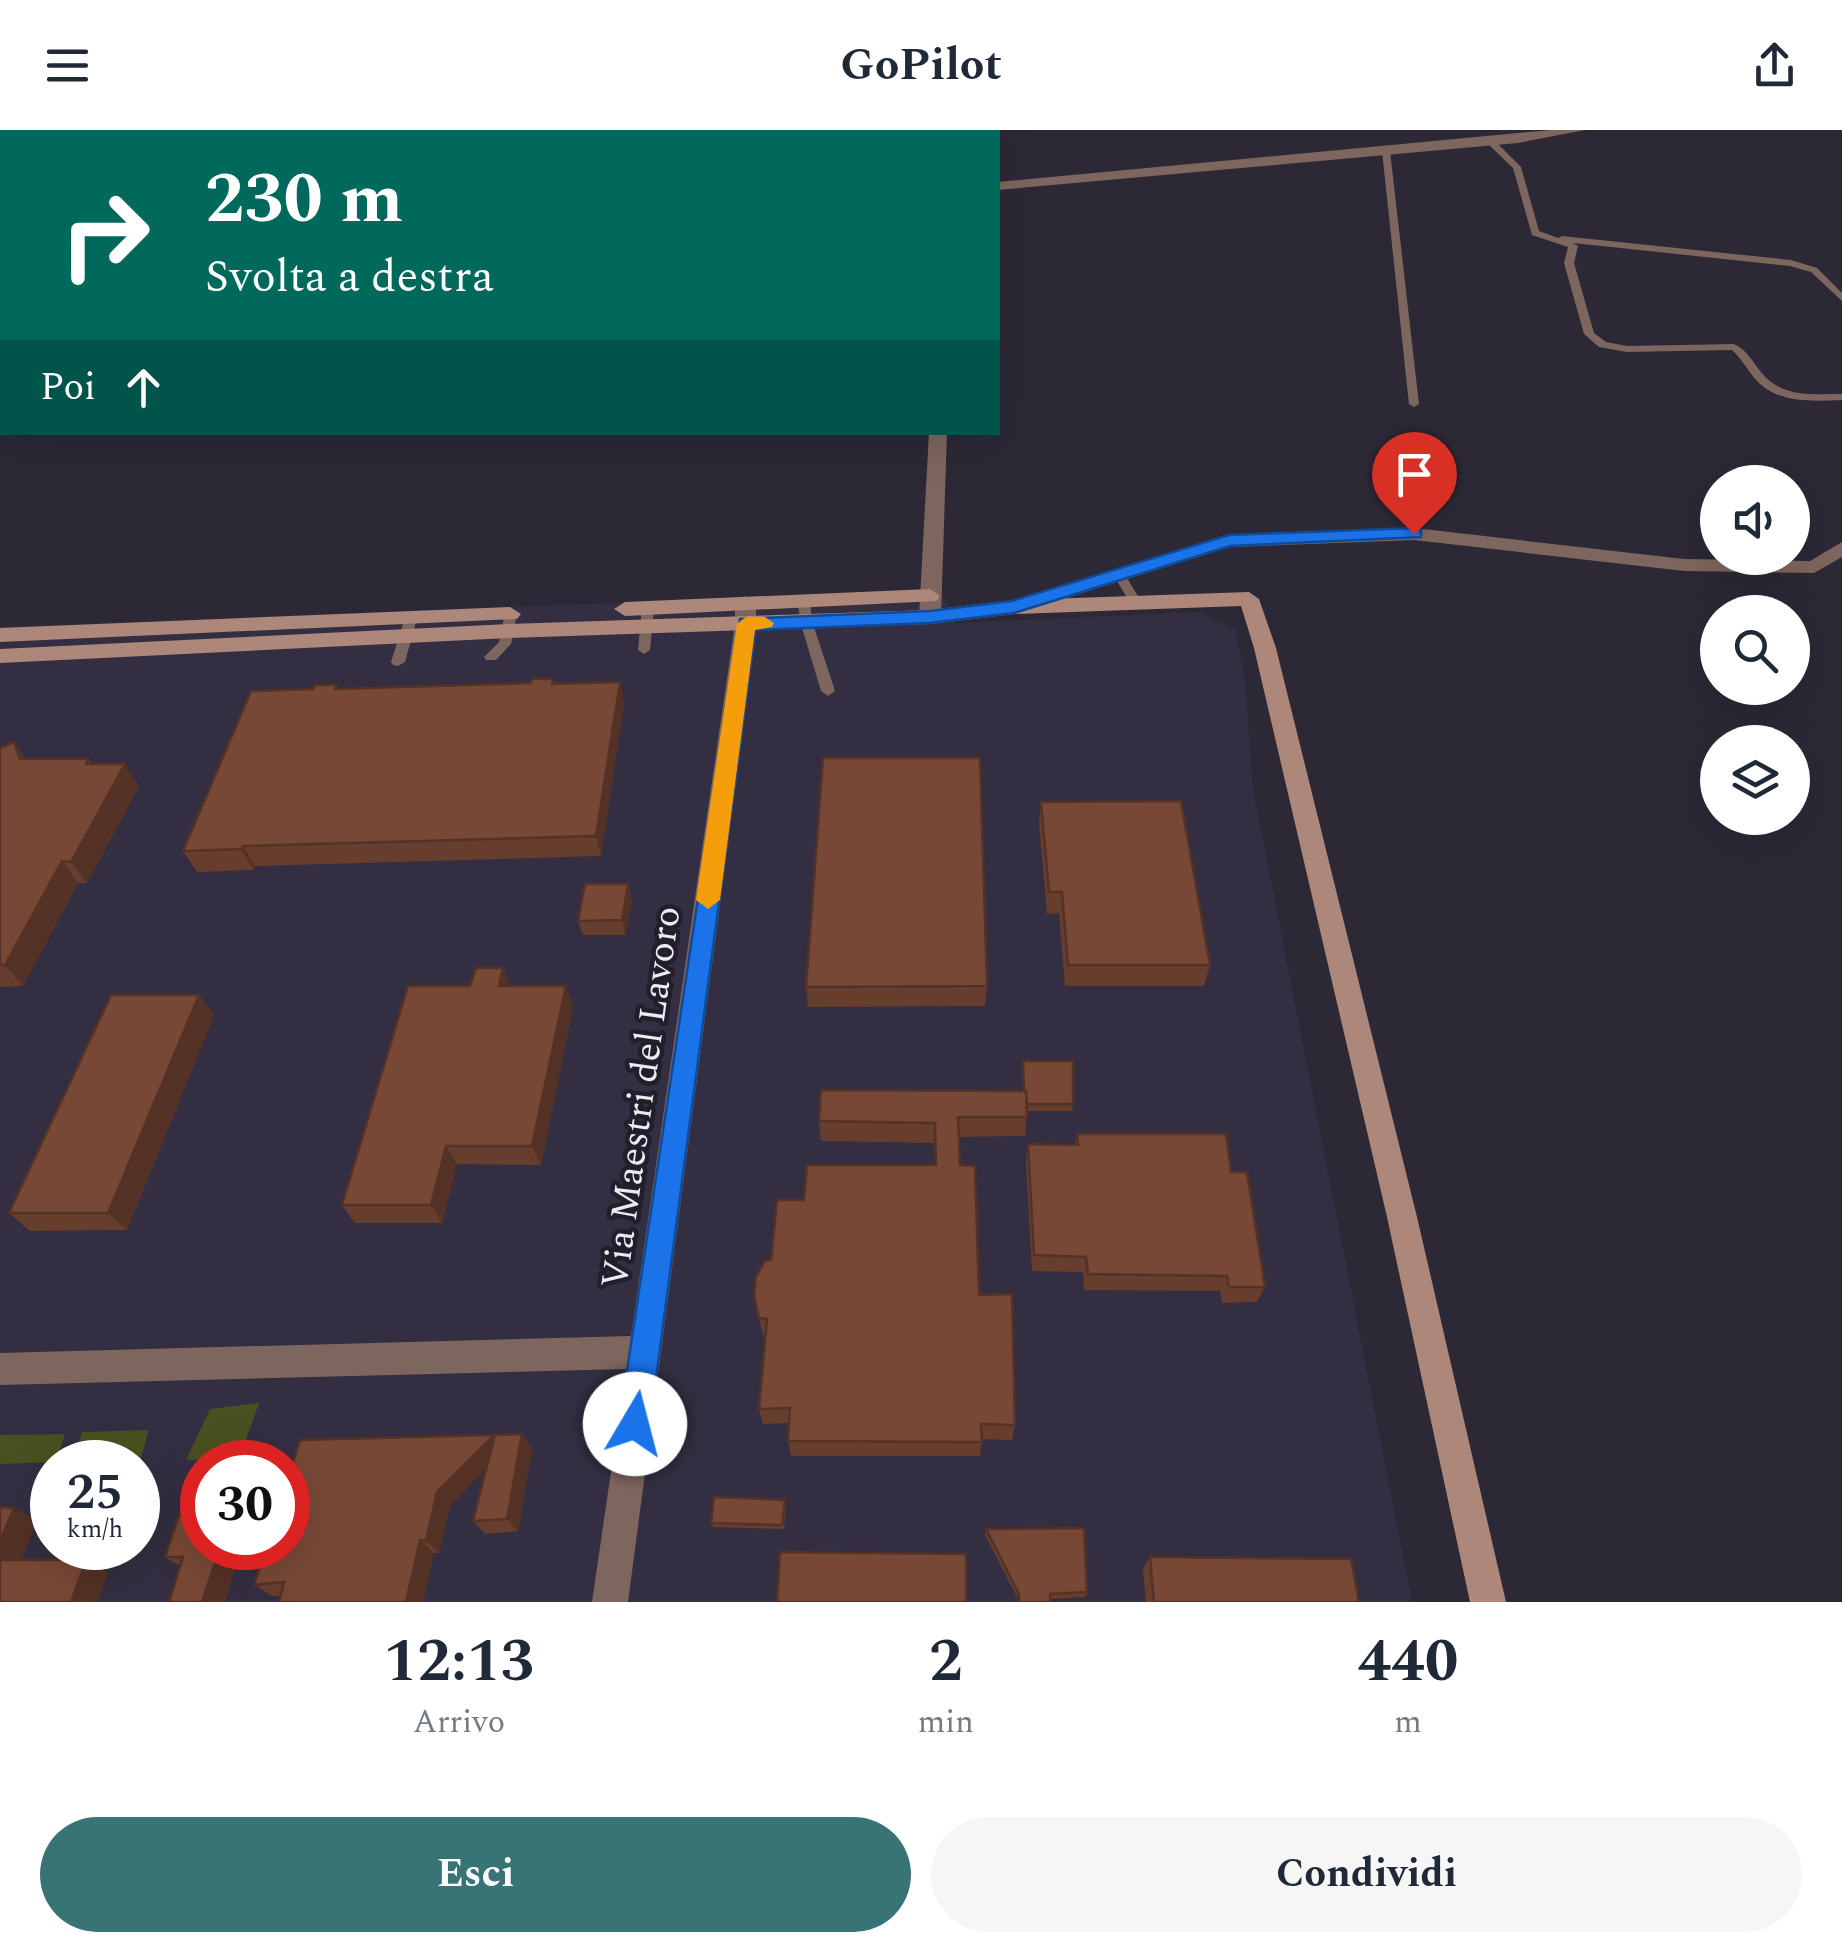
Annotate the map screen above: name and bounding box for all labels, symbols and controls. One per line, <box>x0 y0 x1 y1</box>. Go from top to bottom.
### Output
text: GoPilot <box>840 31 1002 100</box>
icon: menu <box>40 38 95 93</box>
icon: share <box>1747 38 1802 93</box>
text: 230 m <box>205 147 403 253</box>
icon: right <box>40 170 170 300</box>
text: Svolta a destra <box>205 243 494 312</box>
text: Poi <box>40 359 96 417</box>
icon: ahead <box>116 360 171 415</box>
pin <box>1372 432 1457 535</box>
icon: arrive <box>1387 447 1442 502</box>
map controls <box>1700 465 1810 835</box>
button: sound <box>1700 465 1810 575</box>
button: search <box>1700 595 1810 705</box>
button: layers <box>1700 725 1810 835</box>
street label: Via Maestri del Lavoro <box>586 903 697 1292</box>
position arrow <box>583 1372 687 1476</box>
speed limit sign: 30 <box>180 1440 310 1570</box>
text: 25 <box>67 1455 123 1531</box>
text: km/h <box>67 1511 123 1549</box>
text: 12:13 <box>384 1616 534 1708</box>
text: 2 <box>929 1616 963 1708</box>
text: 440 <box>1357 1616 1458 1708</box>
text: Arrivo <box>413 1698 505 1747</box>
text: min <box>918 1698 974 1747</box>
text: m <box>1394 1698 1422 1747</box>
button: Esci <box>40 1817 911 1932</box>
button: Condividi <box>931 1817 1802 1932</box>

